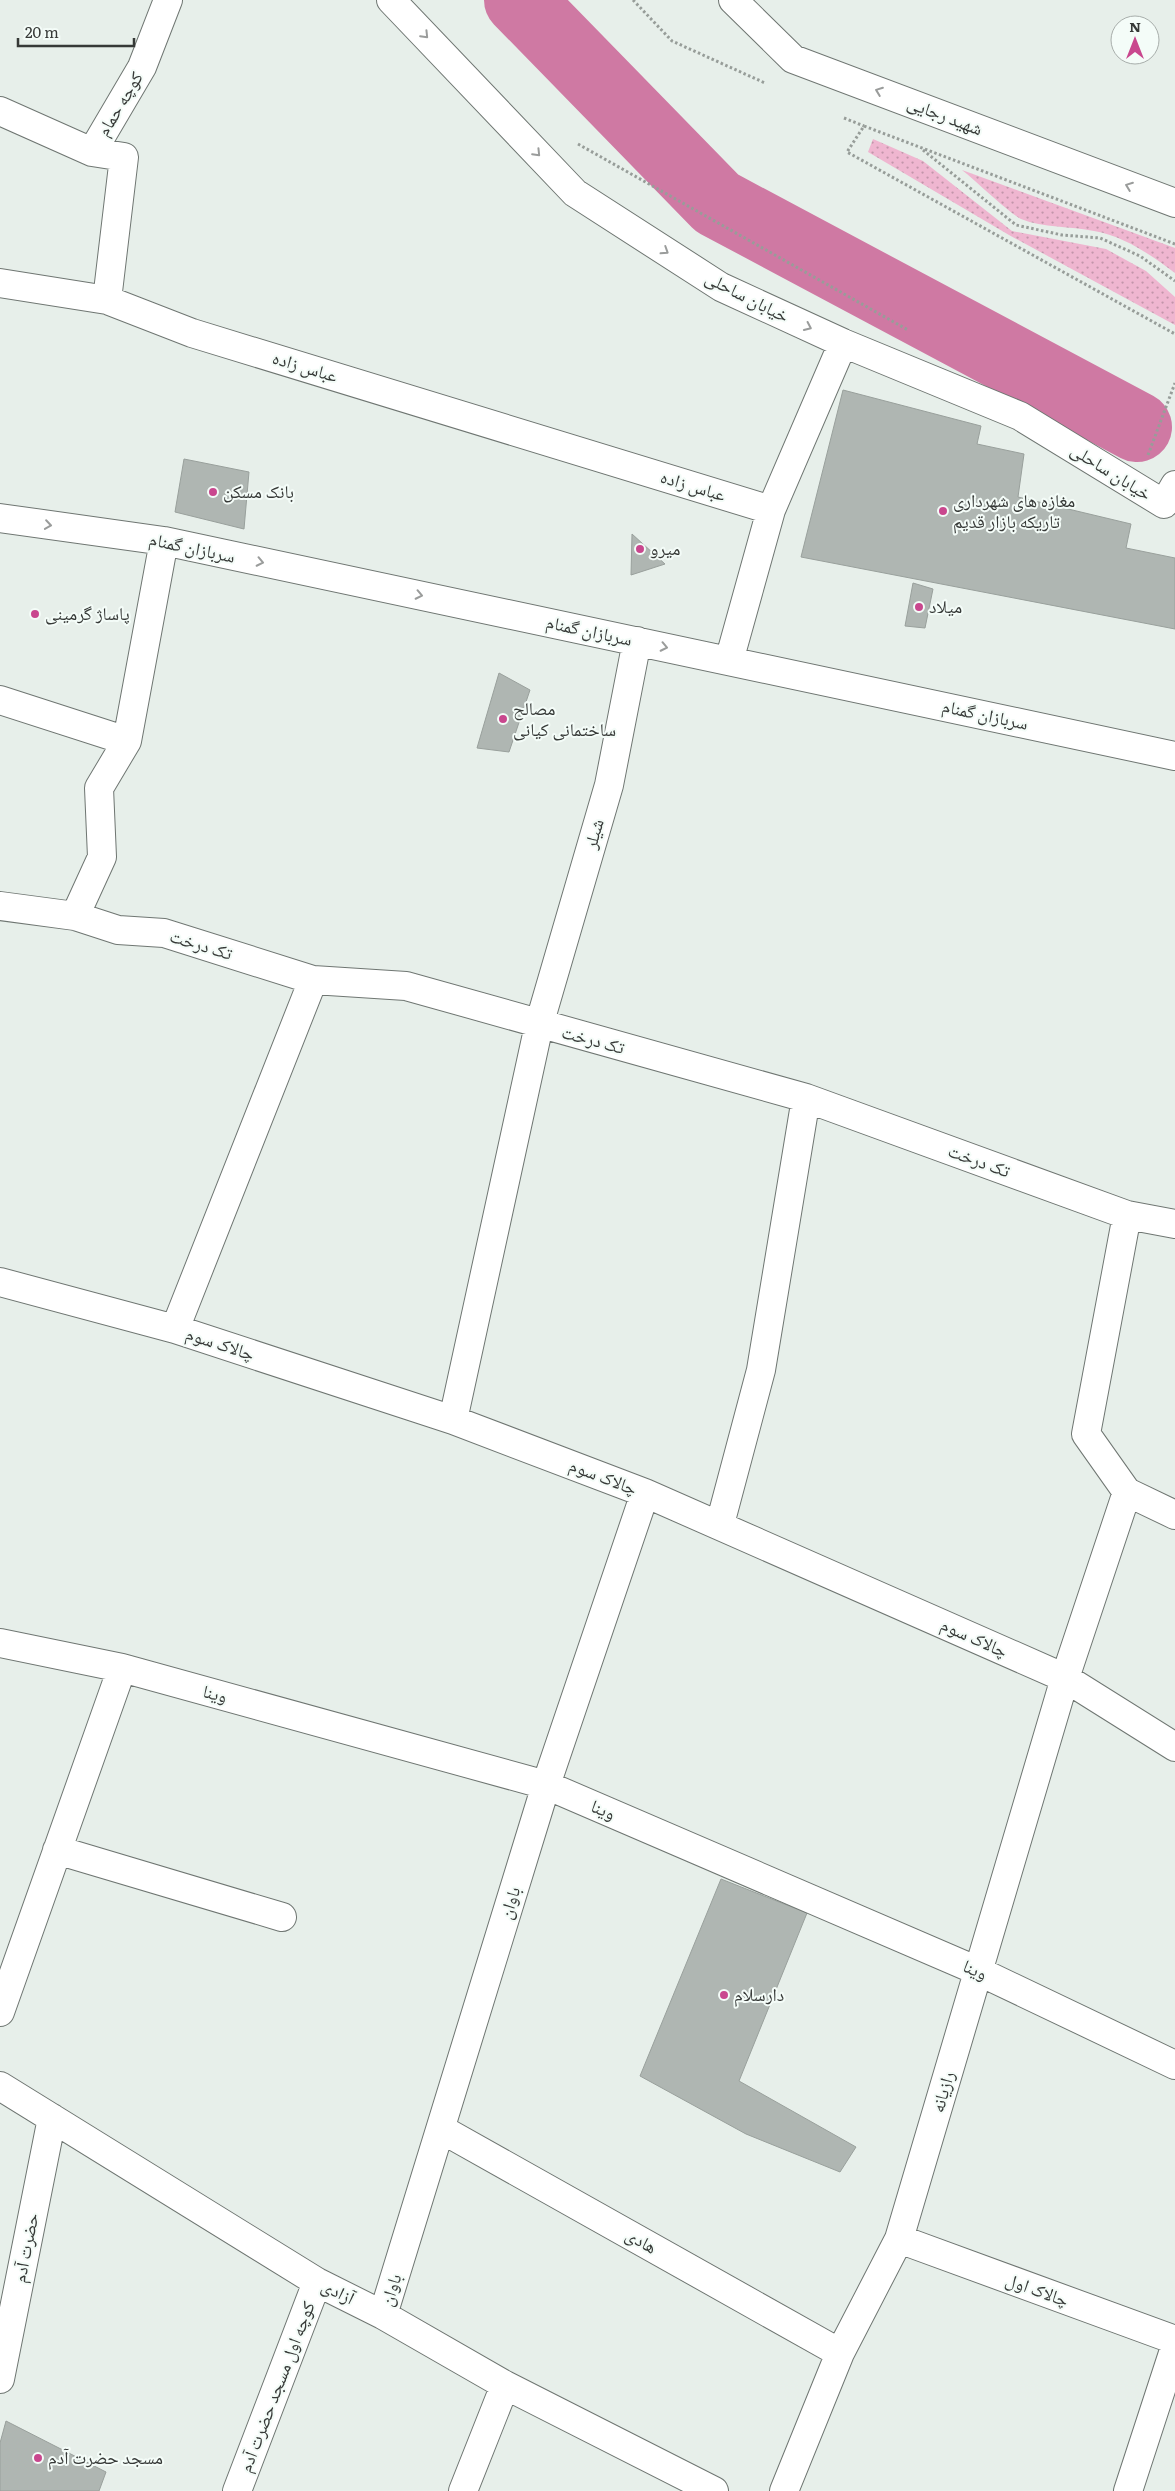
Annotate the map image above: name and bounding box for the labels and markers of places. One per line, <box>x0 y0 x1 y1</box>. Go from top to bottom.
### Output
place label: بانک مسکن <box>223 477 294 504</box>
marker: بانک مسکن <box>207 486 219 498</box>
place label: مغازه های شهرداری تاریکه بازار قدیم <box>953 486 1075 534</box>
marker: مغازه های شهرداری تاریکه بازار قدیم <box>937 505 949 517</box>
place label: میرو <box>650 534 680 561</box>
marker: میرو <box>634 543 646 555</box>
place label: میلاد <box>929 592 962 619</box>
place label: پاساژ گرمینی <box>45 599 130 626</box>
marker: میلاد <box>913 601 925 613</box>
marker: پاساژ گرمینی <box>29 608 41 620</box>
place label: مصالح ساختمانی کیانی <box>513 694 616 742</box>
marker: مصالح ساختمانی کیانی <box>497 713 509 725</box>
place label: دارسلام <box>734 1980 784 2007</box>
marker: دارسلام <box>718 1989 730 2001</box>
place label: مسجد حضرت آدم <box>48 2443 163 2470</box>
marker: مسجد حضرت آدم <box>32 2452 44 2464</box>

